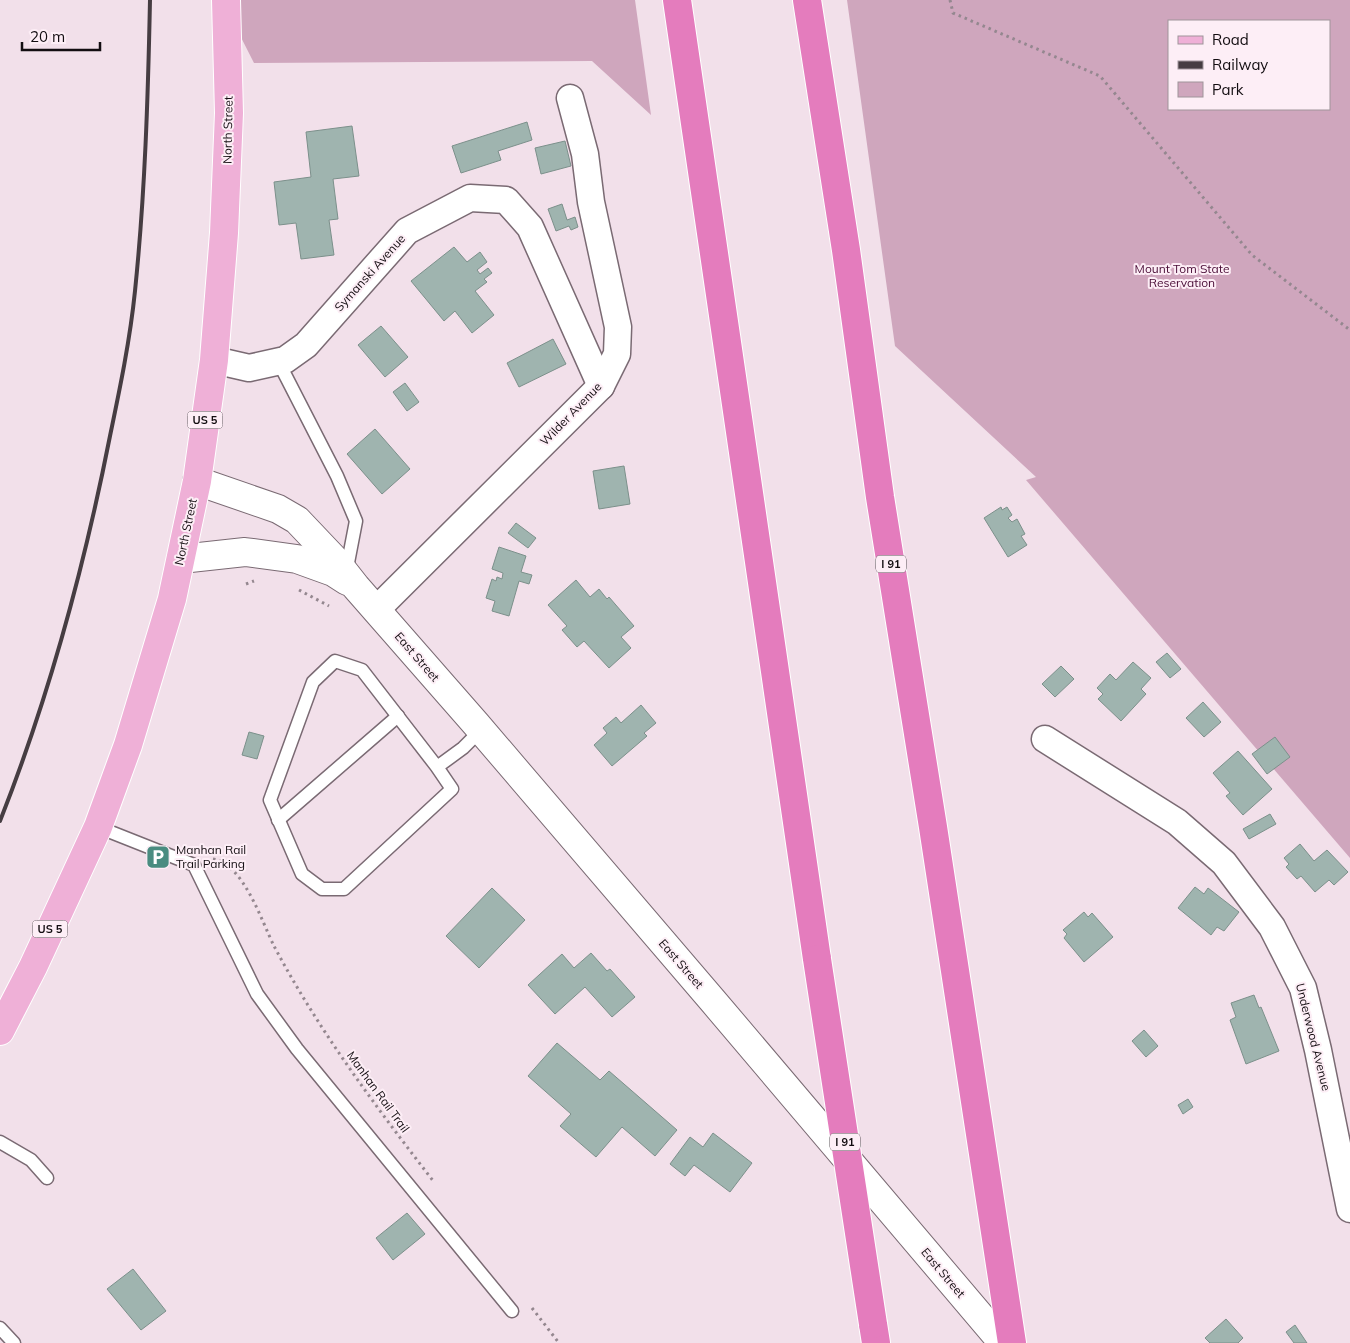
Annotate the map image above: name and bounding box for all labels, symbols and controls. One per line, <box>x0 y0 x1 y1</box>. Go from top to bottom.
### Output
scale bar <box>22 20 100 52</box>
legend <box>1168 20 1330 110</box>
text: 20 m <box>30 27 65 46</box>
text: Road <box>1212 30 1249 49</box>
text: Railway <box>1212 55 1268 74</box>
text: Park <box>1212 80 1244 99</box>
street label: North Street <box>219 96 236 164</box>
street label: Symanski Avenue <box>331 231 408 314</box>
park label: Mount Tom State Reservation <box>1135 261 1229 290</box>
street label: Wilder Avenue <box>537 379 605 448</box>
road number: US 5 <box>188 412 222 428</box>
street label: North Street <box>171 497 200 567</box>
road number: I 91 <box>876 556 906 572</box>
street label: East Street <box>392 629 443 684</box>
place label: Manhan Rail Trail Parking <box>176 842 246 871</box>
parking icon: Manhan Rail Trail Parking <box>145 844 171 870</box>
road number: US 5 <box>32 921 68 938</box>
street label: East Street <box>656 936 707 991</box>
street label: Underwood Avenue <box>1293 981 1334 1092</box>
street label: Manhan Rail Trail <box>344 1048 413 1135</box>
road number: I 91 <box>830 1134 860 1150</box>
street label: East Street <box>918 1245 969 1301</box>

